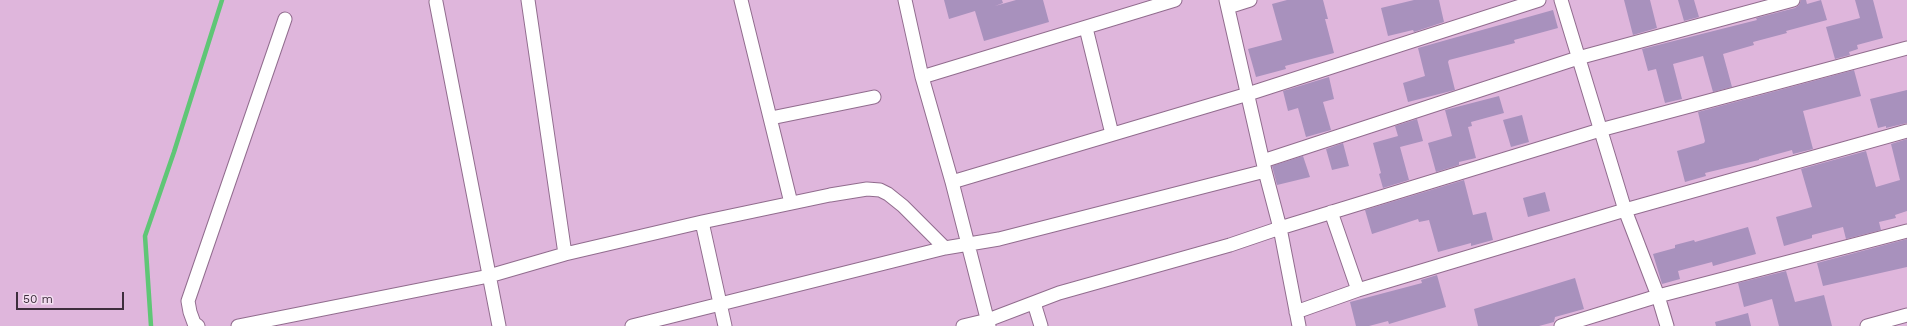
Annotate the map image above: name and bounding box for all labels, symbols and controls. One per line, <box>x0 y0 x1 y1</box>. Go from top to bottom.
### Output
scale bar <box>18 284 126 310</box>
text: 50 m <box>23 292 53 306</box>

